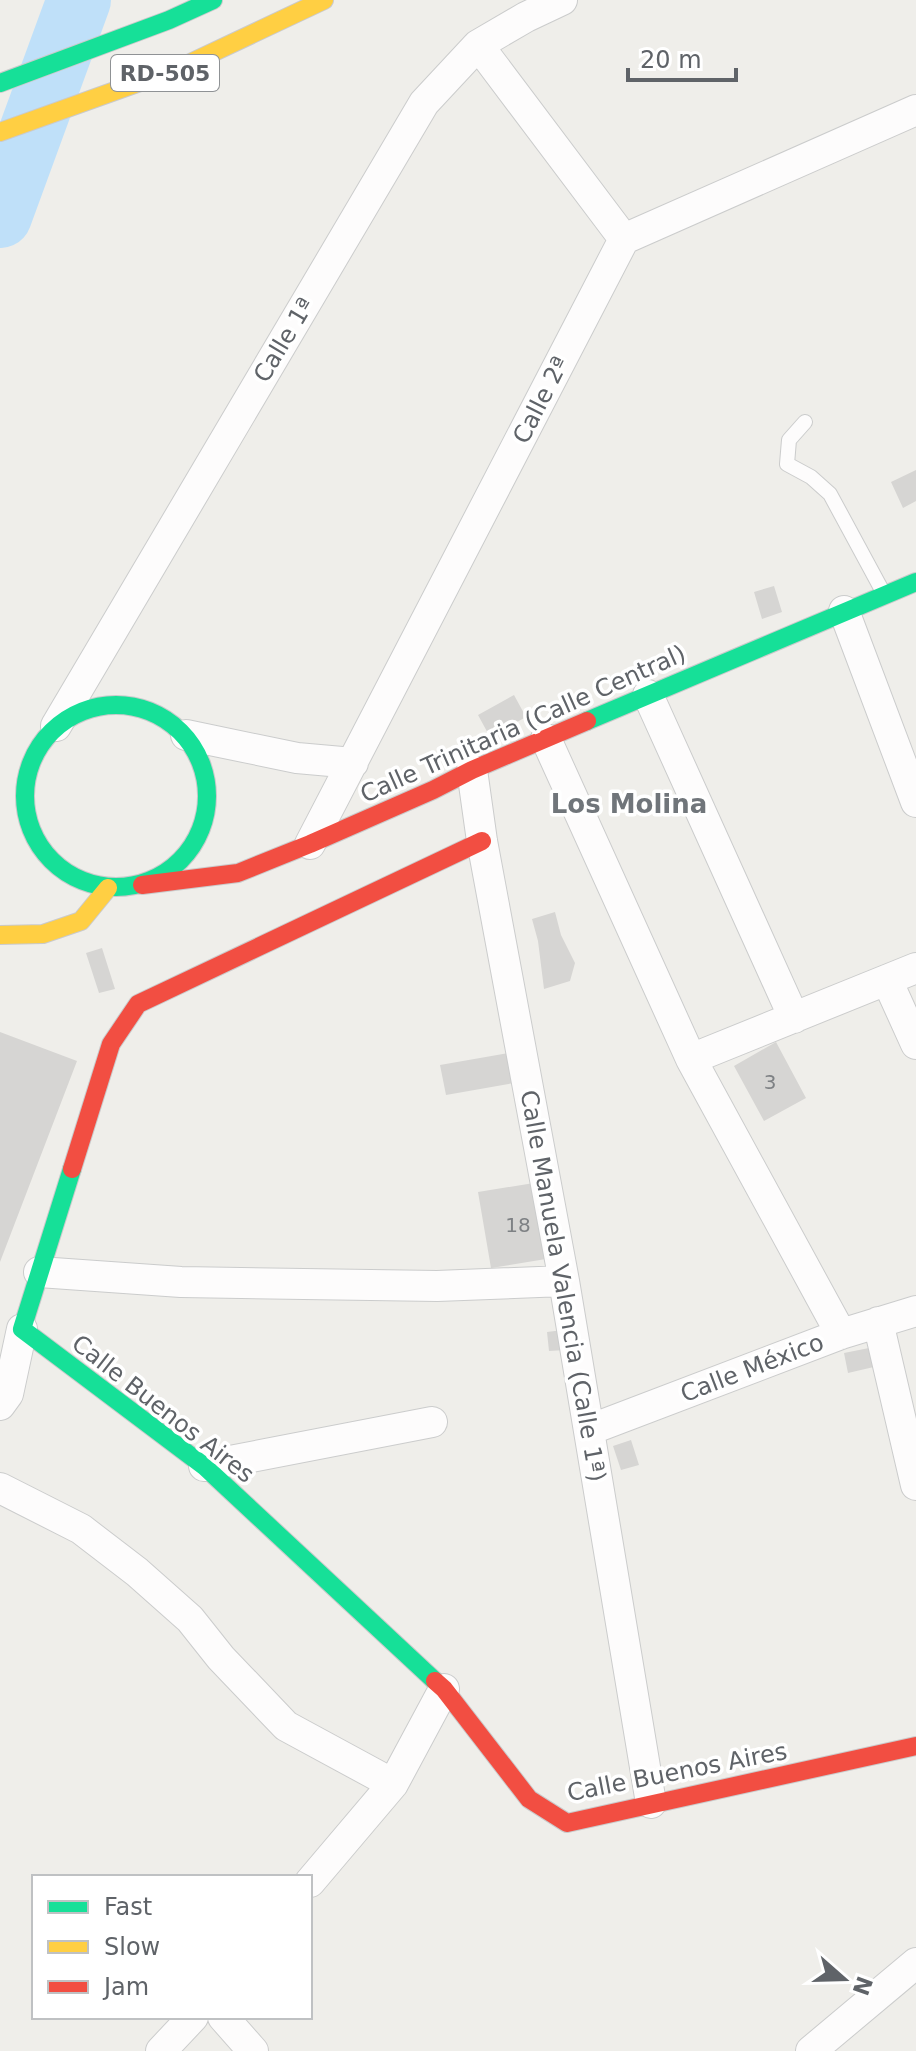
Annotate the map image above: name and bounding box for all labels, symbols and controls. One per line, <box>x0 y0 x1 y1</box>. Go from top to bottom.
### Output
scale bar <box>628 32 736 82</box>
text: 20 m <box>640 46 702 74</box>
road number: RD-505 <box>111 55 219 91</box>
street label: Calle 1ª <box>248 293 320 387</box>
street label: Calle 2ª <box>507 352 575 448</box>
street label: Calle Trinitaria (Calle Central) <box>356 639 690 809</box>
district label: Los Molina <box>551 789 707 819</box>
house number: 3 <box>764 1070 776 1094</box>
street label: Calle Manuela Valencia (Calle 1ª) <box>515 1088 611 1484</box>
house number: 18 <box>505 1213 531 1237</box>
street label: Calle México <box>676 1328 828 1408</box>
street label: Calle Buenos Aires <box>66 1329 260 1489</box>
street label: Calle Buenos Aires <box>565 1737 789 1807</box>
legend <box>32 1875 312 2019</box>
text: Fast <box>104 1893 152 1921</box>
text: Slow <box>104 1933 160 1961</box>
north arrow <box>804 1939 884 2019</box>
text: Jam <box>102 1973 149 2001</box>
text: N <box>847 1973 877 1999</box>

